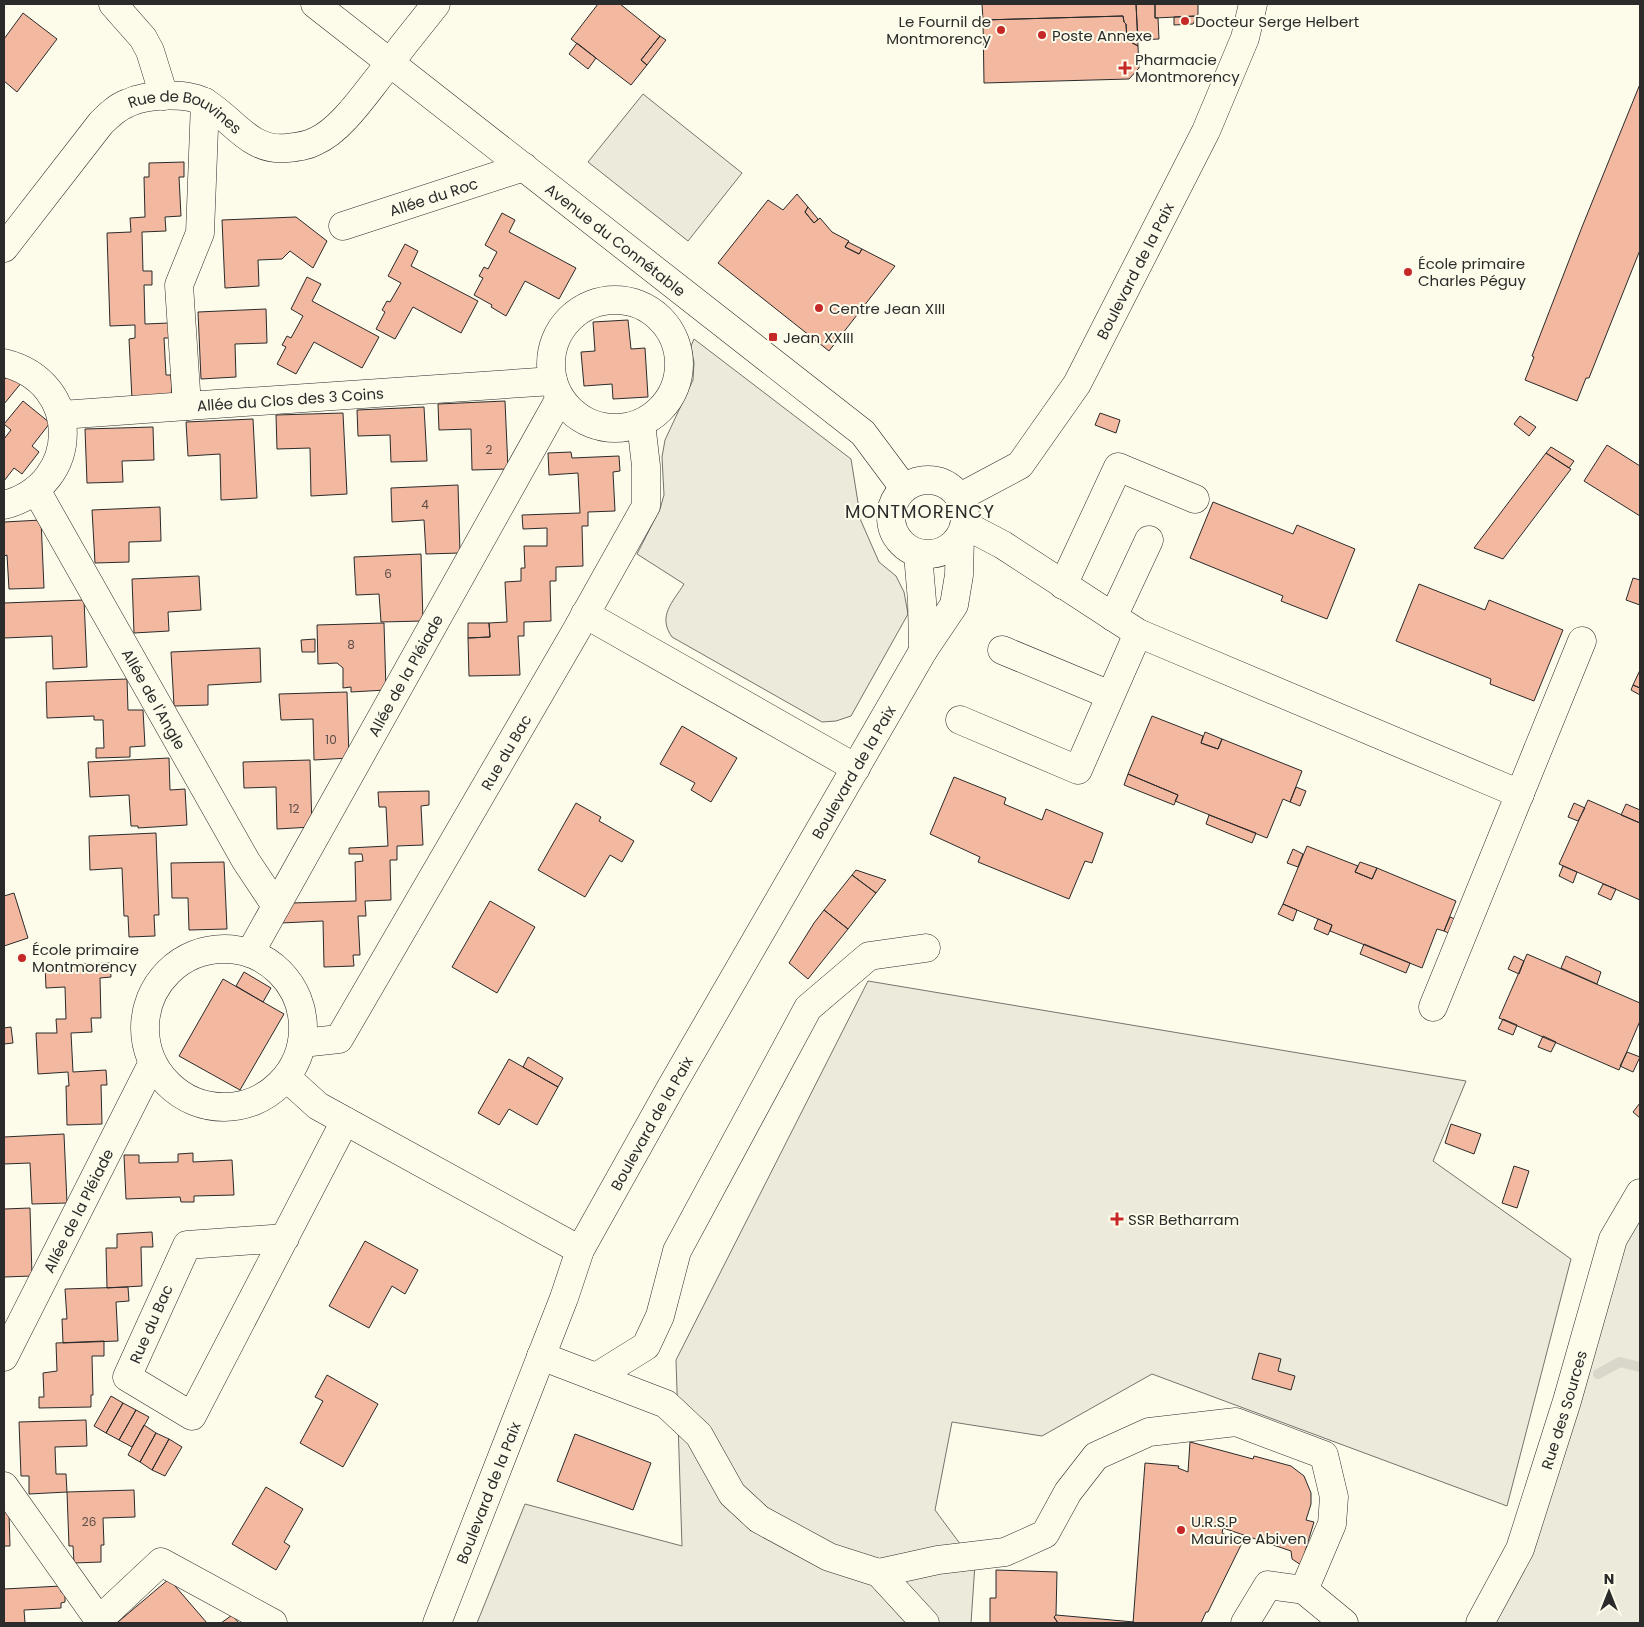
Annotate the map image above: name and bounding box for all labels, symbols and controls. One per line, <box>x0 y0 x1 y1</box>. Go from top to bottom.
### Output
place label: Le Fournil de Montmorency <box>886 11 992 49</box>
place label: Docteur Serge Helbert <box>1195 11 1359 32</box>
marker: Docteur Serge Helbert <box>1179 15 1191 27</box>
marker: Le Fournil de Montmorency <box>995 24 1007 36</box>
place label: Poste Annexe <box>1052 25 1152 46</box>
marker: Poste Annexe <box>1036 29 1048 41</box>
place label: Pharmacie Montmorency <box>1135 49 1240 87</box>
marker: Pharmacie Montmorency <box>1119 62 1131 74</box>
street label: Rue de Bouvines <box>125 85 247 138</box>
street label: Allée du Roc <box>386 172 480 221</box>
street label: Avenue du Connétable <box>541 178 690 301</box>
street label: Boulevard de la Paix <box>1091 199 1178 343</box>
place label: École primaire Charles Péguy <box>1418 253 1526 291</box>
marker: École primaire Charles Péguy <box>1402 266 1414 278</box>
place label: Centre Jean XIII <box>829 298 945 319</box>
marker: Centre Jean XIII <box>813 302 825 314</box>
place label: Jean XXIII <box>783 327 854 348</box>
marker: Jean XXIII <box>767 331 779 343</box>
street label: Allée du Clos des 3 Coins <box>196 382 385 416</box>
house number: 2 <box>486 441 493 458</box>
house number: 4 <box>421 496 429 513</box>
district label: MONTMORENCY <box>845 499 995 524</box>
house number: 6 <box>384 565 392 582</box>
street label: Allée de la Pléiade <box>363 611 448 740</box>
house number: 8 <box>347 636 355 653</box>
street label: Allée de l'Angle <box>117 645 191 753</box>
street label: Boulevard de la Paix <box>806 702 900 843</box>
street label: Rue du Bac <box>475 710 536 794</box>
house number: 10 <box>325 731 337 748</box>
house number: 12 <box>289 800 299 817</box>
place label: École primaire Montmorency <box>32 939 139 977</box>
marker: École primaire Montmorency <box>16 952 28 964</box>
street label: Boulevard de la Paix <box>605 1052 697 1194</box>
street label: Allée de la Pléiade <box>38 1145 118 1276</box>
place label: SSR Betharram <box>1128 1209 1239 1230</box>
marker: SSR Betharram <box>1110 1212 1124 1226</box>
street label: Rue du Bac <box>124 1281 178 1367</box>
street label: Rue des Sources <box>1535 1348 1591 1472</box>
street label: Boulevard de la Paix <box>451 1419 525 1567</box>
place label: U.R.S.P Maurice Abiven <box>1191 1511 1307 1549</box>
house number: 26 <box>82 1513 96 1530</box>
marker: U.R.S.P Maurice Abiven <box>1175 1524 1187 1536</box>
north arrow <box>1584 1567 1634 1617</box>
text: N <box>1604 1569 1614 1589</box>

